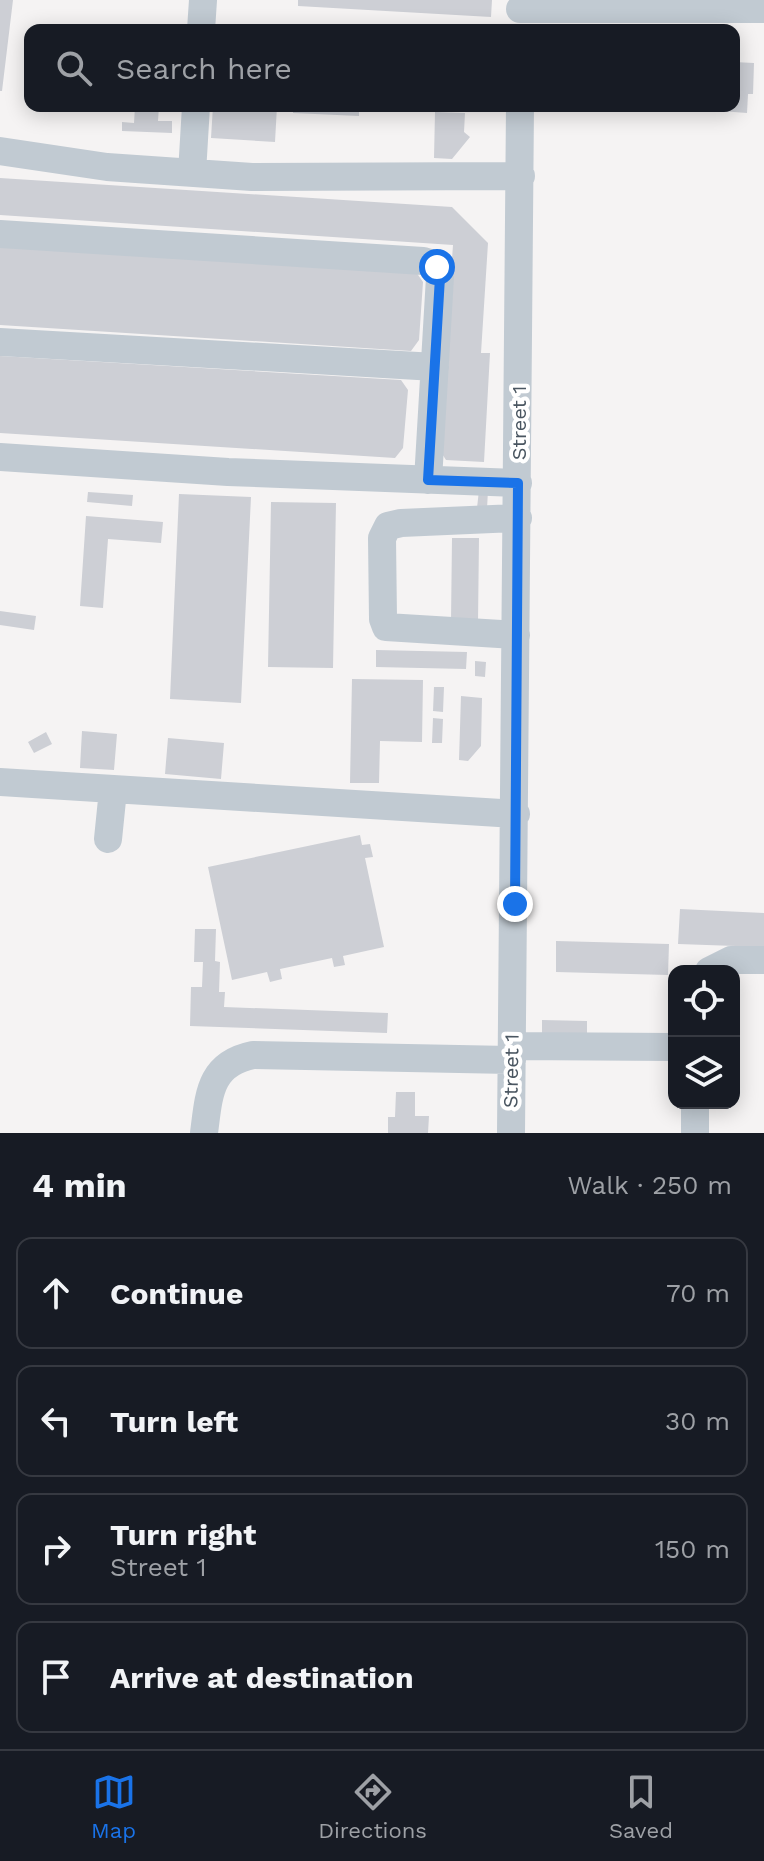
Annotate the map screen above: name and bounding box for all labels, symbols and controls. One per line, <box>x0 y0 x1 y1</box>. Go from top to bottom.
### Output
search box <box>24 24 740 112</box>
icon: search <box>52 46 96 90</box>
text: Search here <box>116 51 292 86</box>
route start <box>419 249 455 285</box>
street label: Street 1 <box>507 386 531 460</box>
route end <box>497 886 533 922</box>
map controls <box>668 965 740 1109</box>
button: locate <box>668 965 740 1037</box>
street label: Street 1 <box>498 1034 524 1108</box>
button: layers <box>668 1037 740 1109</box>
text: 4 min <box>32 1165 127 1205</box>
text: Walk · 250 m <box>567 1170 732 1200</box>
icon: ahead <box>34 1271 78 1315</box>
text: Continue <box>110 1276 243 1311</box>
text: 70 m <box>666 1278 730 1308</box>
icon: left <box>34 1399 78 1443</box>
text: Turn left <box>110 1404 238 1439</box>
text: 30 m <box>665 1406 730 1436</box>
text: Turn right <box>110 1517 256 1552</box>
icon: right <box>34 1527 78 1571</box>
text: 150 m <box>655 1534 730 1564</box>
text: Street 1 <box>110 1552 207 1582</box>
icon: arrive <box>34 1655 78 1699</box>
text: Arrive at destination <box>110 1660 414 1695</box>
tab: Map <box>91 1770 136 1843</box>
tab: Directions <box>318 1770 427 1843</box>
tab: Saved <box>609 1770 673 1843</box>

